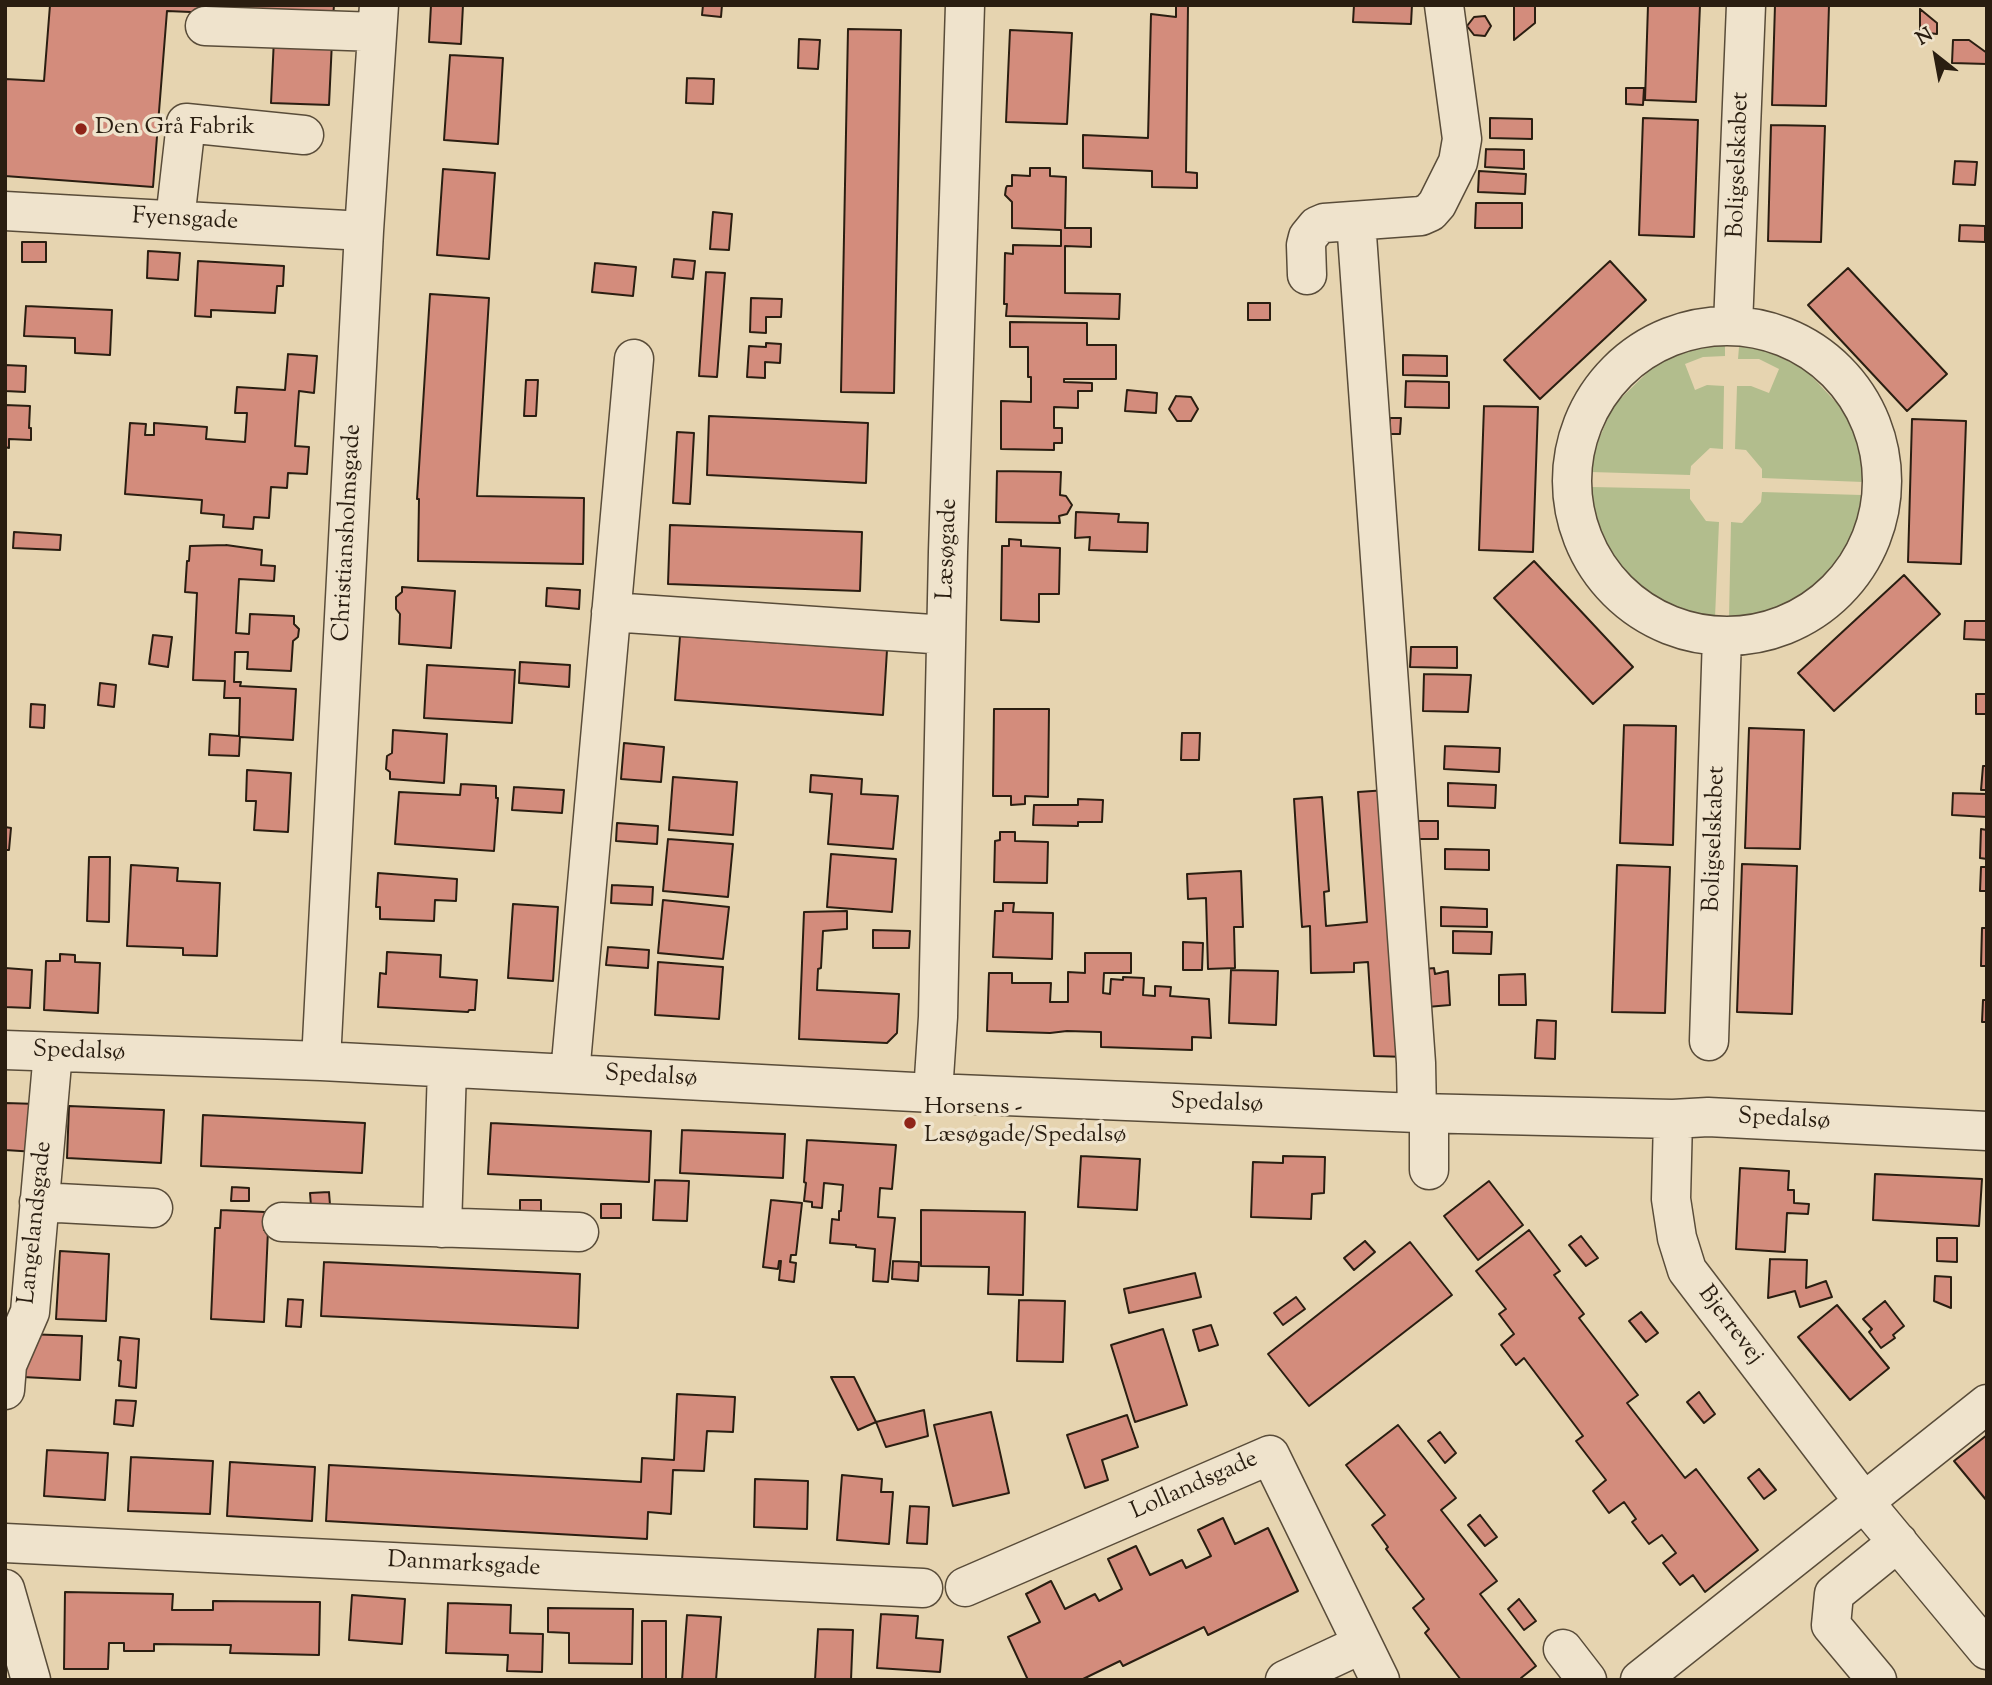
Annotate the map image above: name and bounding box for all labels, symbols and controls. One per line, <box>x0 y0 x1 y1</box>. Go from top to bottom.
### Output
north arrow <box>1901 21 1971 91</box>
text: N <box>1911 22 1938 53</box>
street label: Boligselskabet <box>1723 91 1757 239</box>
place label: Den Grå Fabrik <box>95 115 255 143</box>
marker: Den Grå Fabrik <box>73 121 89 137</box>
street label: Fyensgade <box>131 204 239 238</box>
street label: Christiansholmsgade <box>329 423 369 643</box>
street label: Læsøgade <box>933 498 965 600</box>
street label: Boligselskabet <box>1699 765 1733 913</box>
street label: Spedalsø <box>32 1037 126 1069</box>
street label: Spedalsø <box>604 1061 698 1095</box>
street label: Spedalsø <box>1170 1089 1264 1121</box>
place label: Horsens - Læsøgade/Spedalsø <box>924 1095 1126 1151</box>
street label: Spedalsø <box>1737 1104 1831 1138</box>
marker: Horsens - Læsøgade/Spedalsø <box>902 1115 918 1131</box>
street label: Langelandsgade <box>14 1140 60 1306</box>
street label: Bjerrevej <box>1690 1281 1768 1371</box>
street label: Lollandsgade <box>1127 1446 1263 1528</box>
street label: Danmarksgade <box>387 1548 541 1584</box>

